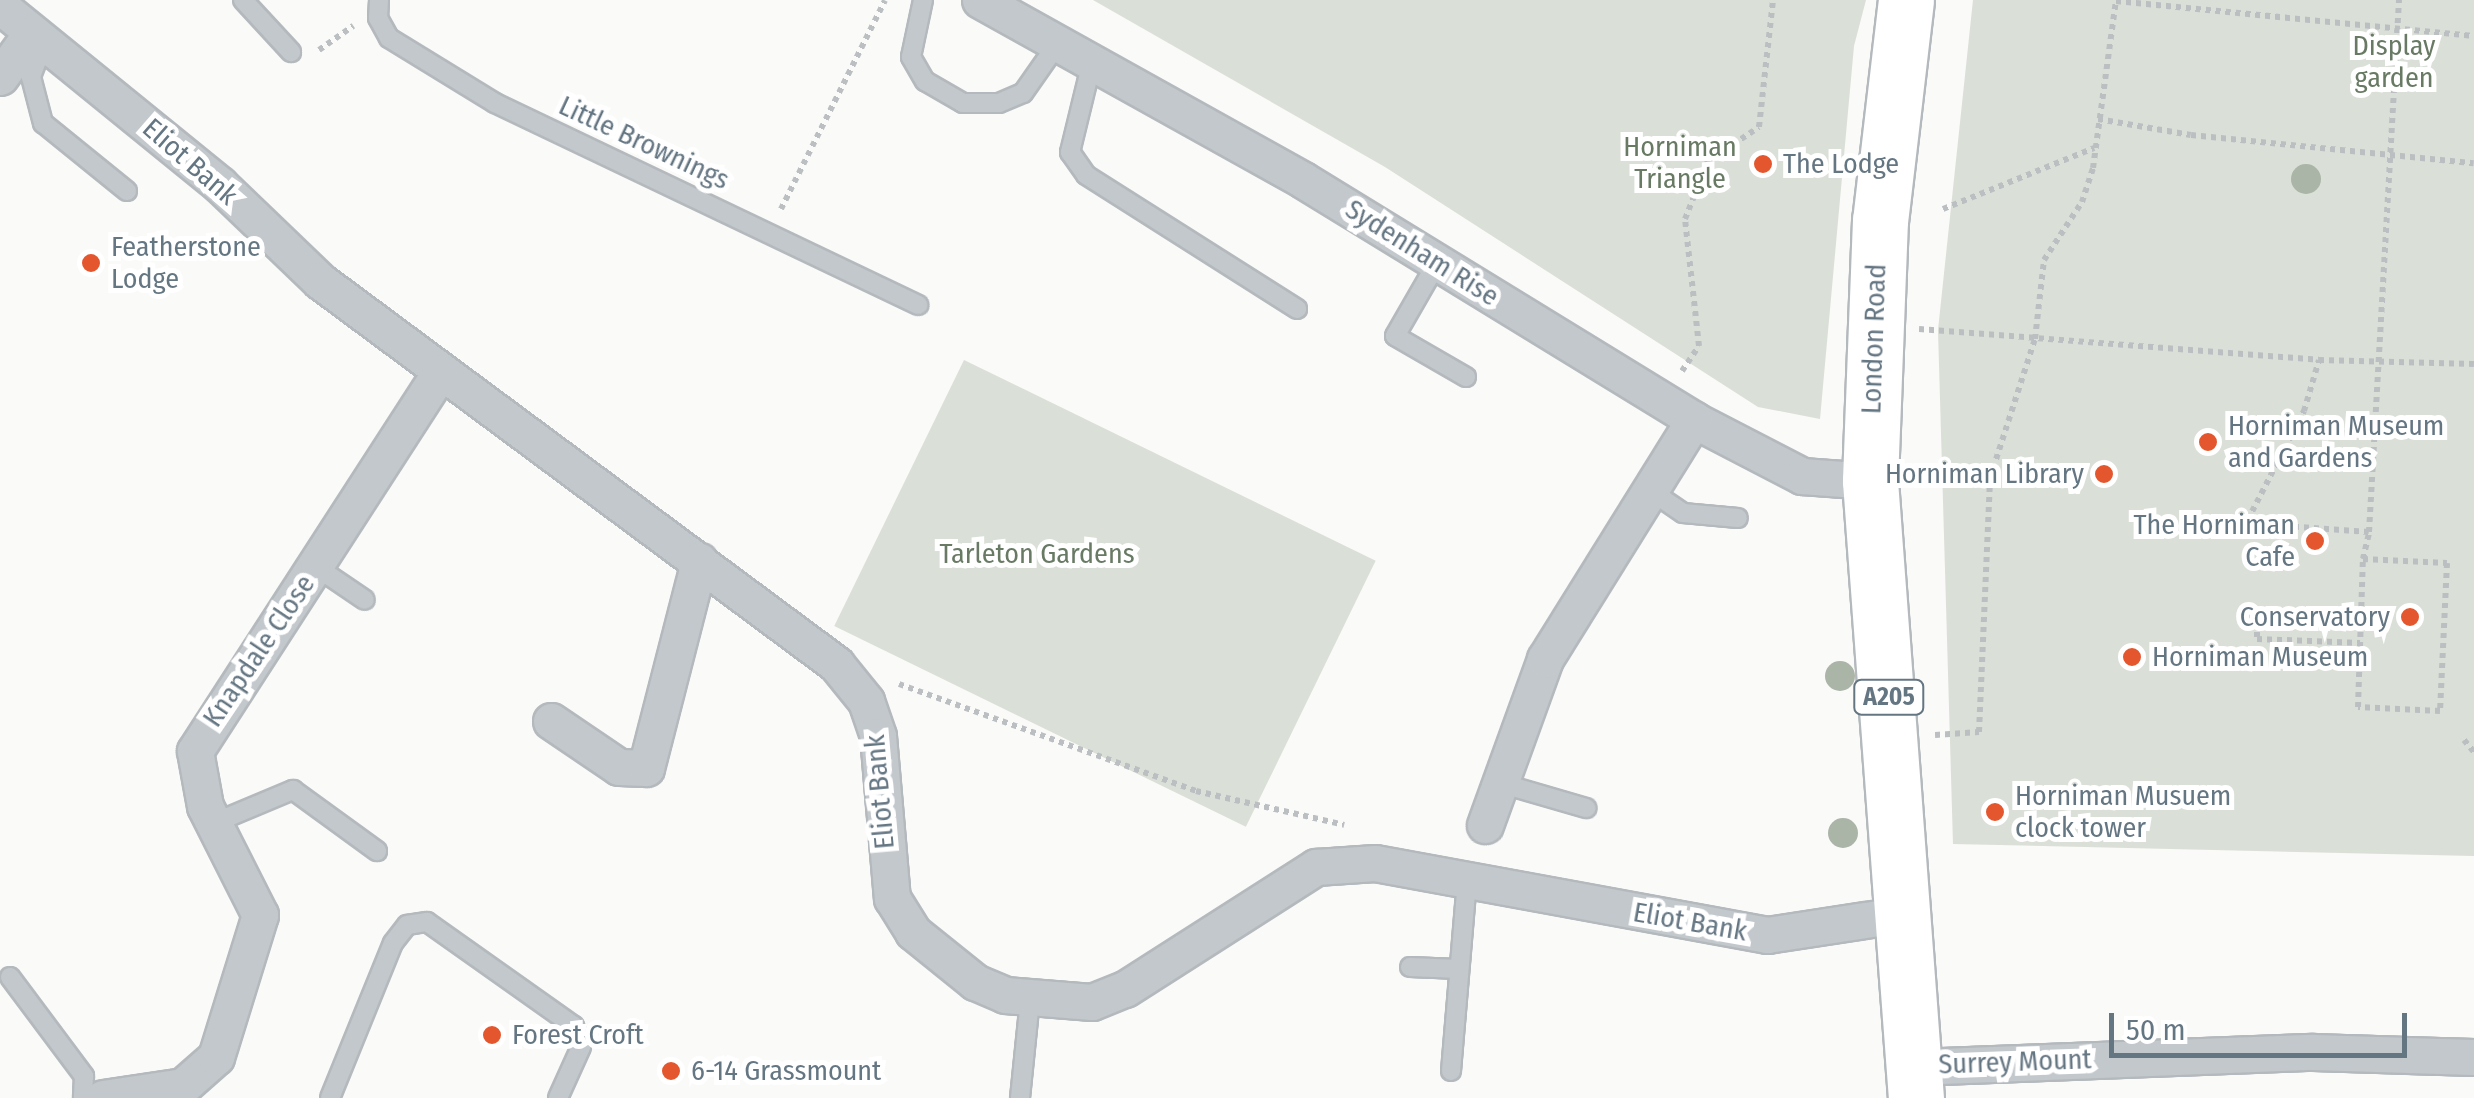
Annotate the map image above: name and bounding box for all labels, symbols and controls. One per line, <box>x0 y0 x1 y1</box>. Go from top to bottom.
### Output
park label: Display garden <box>2352 29 2436 95</box>
street label: Little Brownings <box>554 89 734 197</box>
street label: Eliot Bank <box>136 112 244 212</box>
park label: Horniman Triangle <box>1623 130 1737 196</box>
place label: The Lodge <box>1783 147 1899 181</box>
marker: The Lodge <box>1752 153 1774 175</box>
street label: Sydenham Rise <box>1339 193 1505 313</box>
place label: Featherstone Lodge <box>111 230 261 296</box>
marker: Featherstone Lodge <box>80 252 102 274</box>
street label: London Road <box>1855 263 1893 415</box>
place label: Horniman Museum and Gardens <box>2228 409 2444 475</box>
marker: Horniman Museum and Gardens <box>2197 431 2219 453</box>
place label: Horniman Library <box>1885 457 2084 491</box>
marker: Horniman Library <box>2093 463 2115 485</box>
place label: The Horniman Cafe <box>2134 508 2295 574</box>
marker: The Horniman Cafe <box>2304 530 2326 552</box>
park label: Tarleton Gardens <box>939 537 1135 571</box>
street label: Knapdale Close <box>196 569 322 733</box>
place label: Conservatory <box>2240 600 2390 634</box>
marker: Conservatory <box>2399 606 2421 628</box>
place label: Horniman Museum <box>2152 640 2368 674</box>
marker: Horniman Museum <box>2121 646 2143 668</box>
road number: A205 <box>1852 677 1926 717</box>
street label: Eliot Bank <box>858 733 902 851</box>
place label: Horniman Musuem clock tower <box>2015 779 2231 845</box>
marker: Horniman Musuem clock tower <box>1984 801 2006 823</box>
street label: Eliot Bank <box>1631 895 1749 949</box>
scale bar <box>2114 993 2412 1055</box>
text: 50 m <box>2126 1012 2186 1048</box>
place label: Forest Croft <box>512 1018 644 1052</box>
marker: Forest Croft <box>481 1024 503 1046</box>
street label: Surrey Mount <box>1938 1043 2092 1081</box>
place label: 6-14 Grassmount <box>691 1054 881 1088</box>
marker: 6-14 Grassmount <box>660 1060 682 1082</box>

